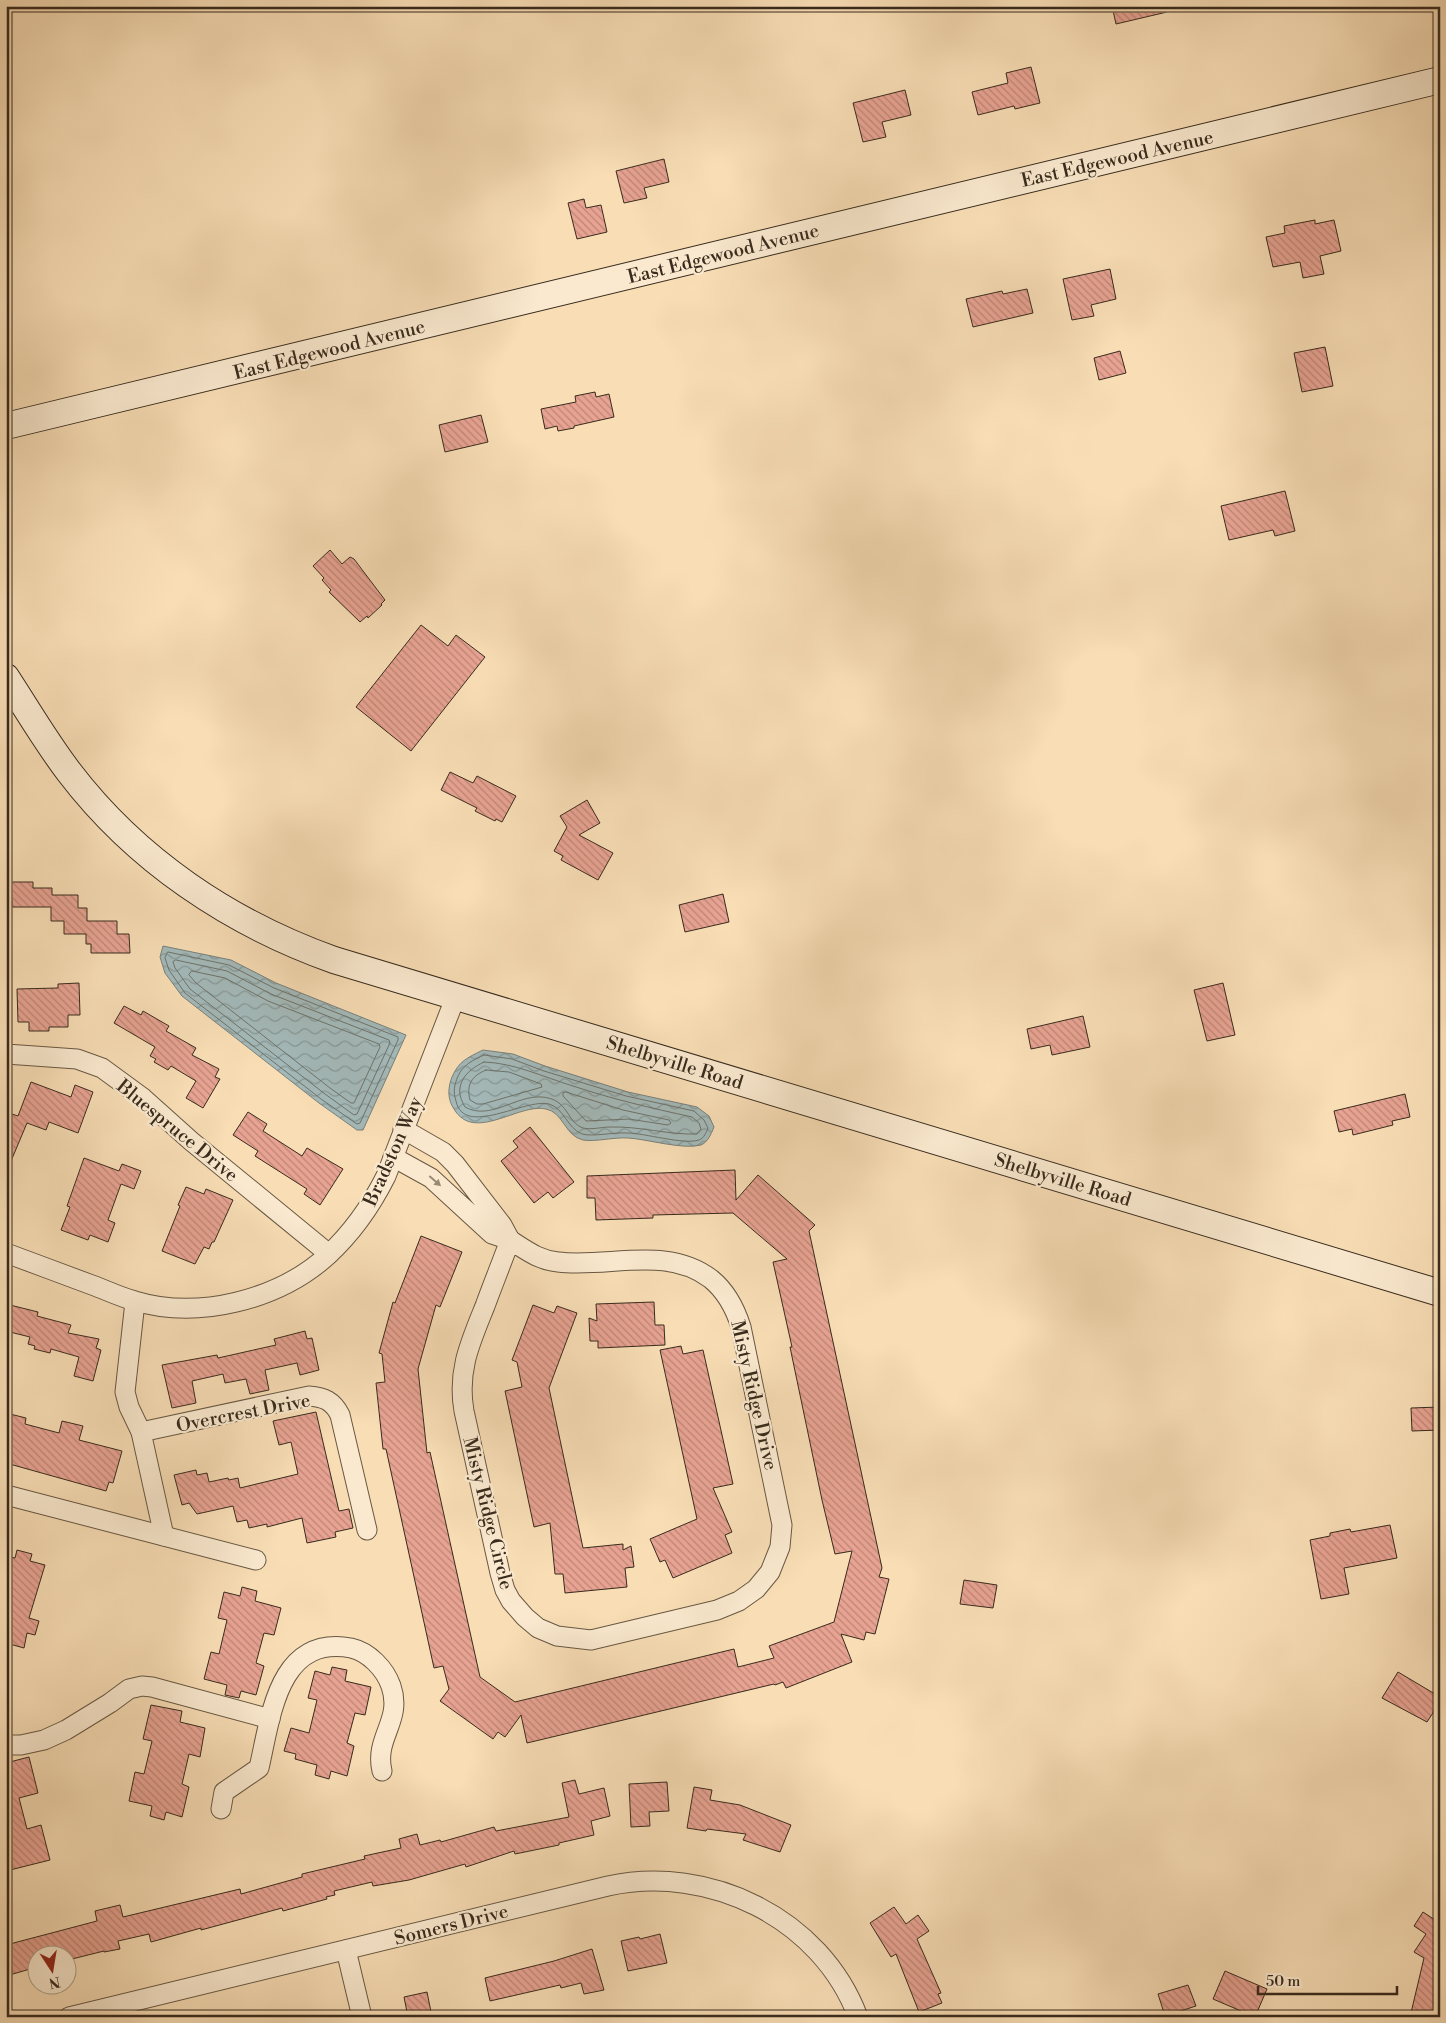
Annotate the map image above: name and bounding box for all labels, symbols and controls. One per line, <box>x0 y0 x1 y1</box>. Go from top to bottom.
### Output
street label: East Edgewood Avenue <box>1019 125 1216 193</box>
street label: East Edgewood Avenue <box>625 219 822 289</box>
street label: East Edgewood Avenue <box>231 315 428 385</box>
street label: Shelbyville Road <box>603 1031 746 1095</box>
street label: Bluespruce Drive <box>111 1074 243 1187</box>
street label: Bradston Way <box>358 1092 428 1211</box>
street label: Shelbyville Road <box>991 1148 1134 1212</box>
one-way arrow <box>428 1176 441 1187</box>
street label: Misty Ridge Drive <box>725 1318 783 1473</box>
street label: Overcrest Drive <box>174 1388 312 1438</box>
street label: Misty Ridge Circle <box>457 1434 519 1592</box>
street label: Somers Drive <box>392 1899 511 1951</box>
north arrow <box>28 1946 78 1996</box>
scale bar <box>1258 1963 1397 1995</box>
text: N <box>47 1972 62 1992</box>
text: 50 m <box>1266 1972 1300 1991</box>

